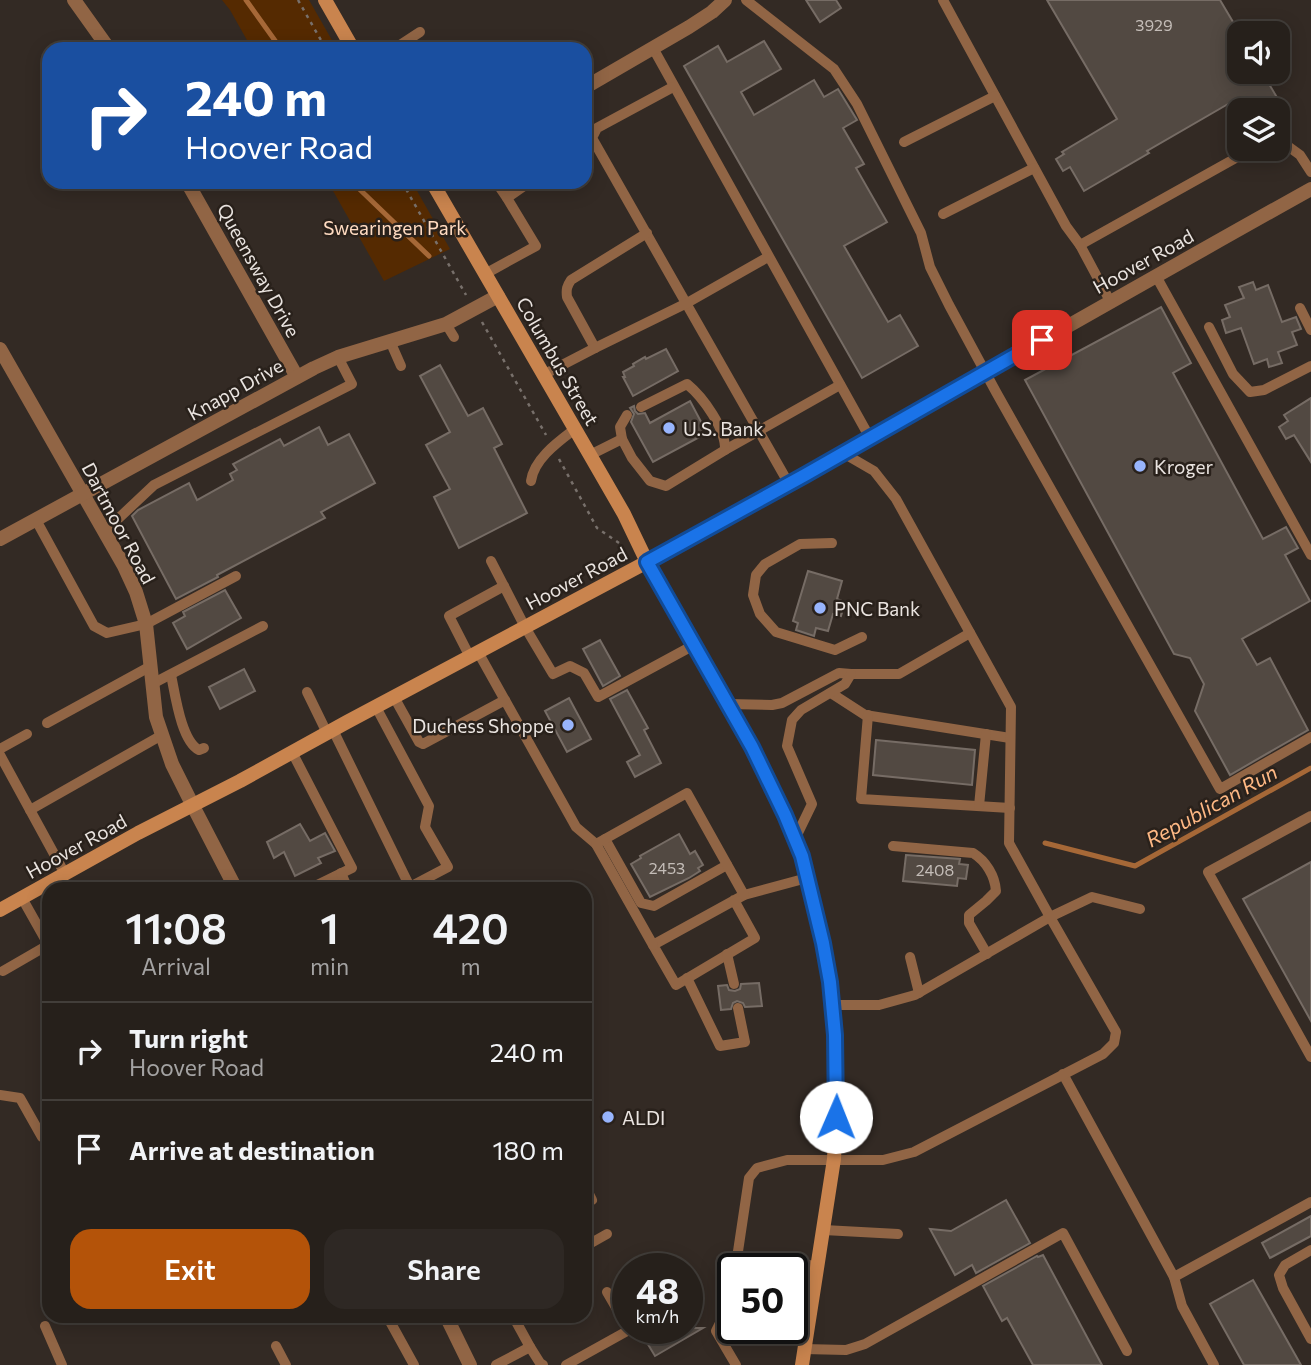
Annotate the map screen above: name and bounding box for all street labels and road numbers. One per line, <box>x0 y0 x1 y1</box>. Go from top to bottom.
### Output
street label: Queensway Drive <box>213 199 305 341</box>
street label: Hoover Road <box>1089 224 1197 298</box>
street label: Columbus Street <box>512 293 604 429</box>
street label: Knapp Drive <box>183 353 287 425</box>
street label: Dartmoor Road <box>77 458 161 588</box>
street label: Hoover Road <box>521 542 631 614</box>
street label: Hoover Road <box>22 809 130 883</box>

